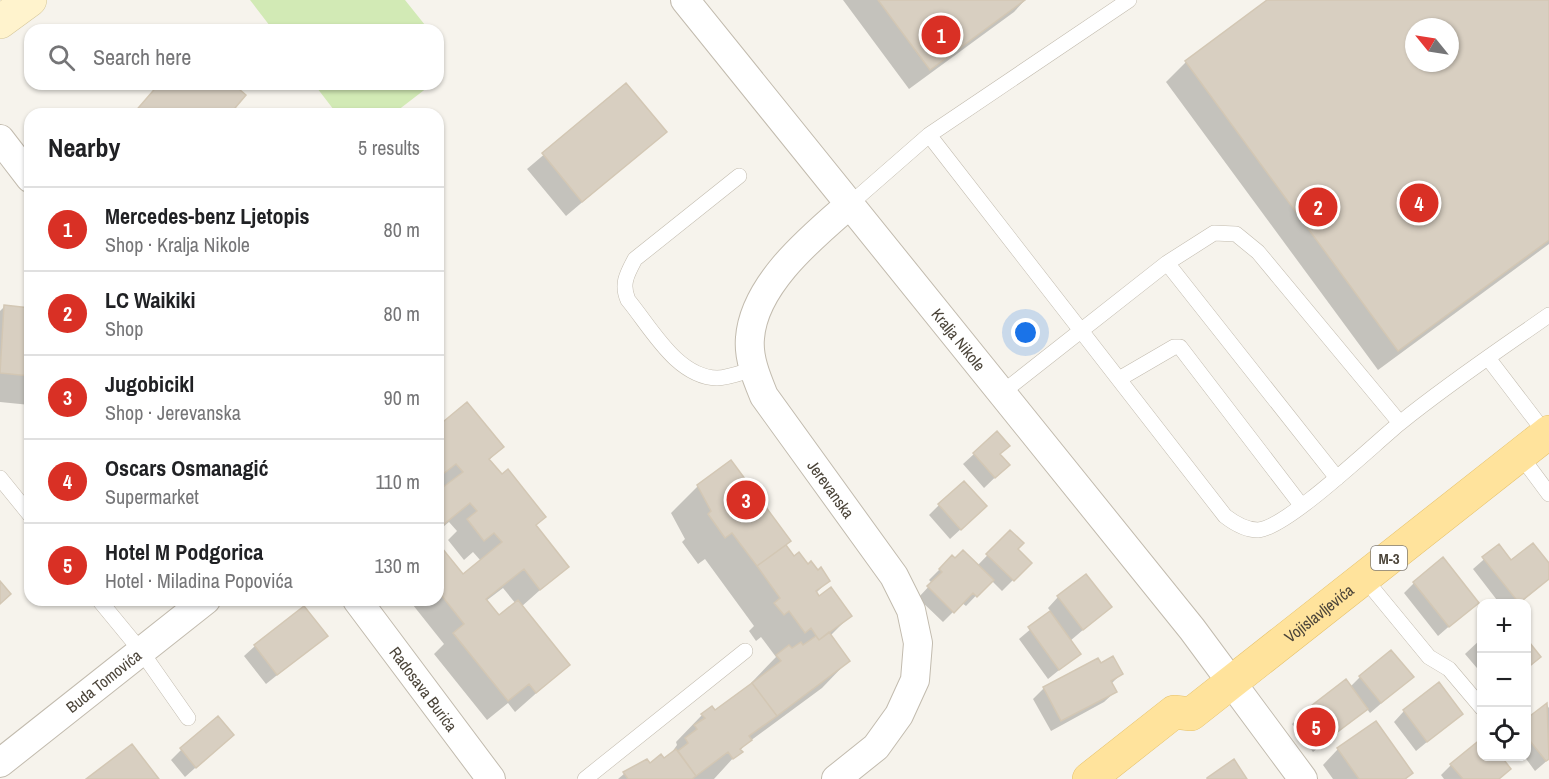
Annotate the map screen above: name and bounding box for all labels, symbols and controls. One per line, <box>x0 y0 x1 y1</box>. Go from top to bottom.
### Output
pin: 1 <box>922 12 960 57</box>
north arrow <box>1405 18 1459 72</box>
search box <box>24 24 444 90</box>
icon: search <box>45 41 78 74</box>
text: Search here <box>93 42 191 72</box>
text: Nearby <box>48 130 120 165</box>
text: 5 results <box>358 134 420 161</box>
pin: 4 <box>1400 180 1438 226</box>
pin: 2 <box>1298 184 1338 230</box>
text: Mercedes-benz Ljetopis <box>105 201 310 231</box>
text: 1 <box>63 216 72 243</box>
text: 80 m <box>384 216 420 243</box>
text: Shop · Kralja Nikole <box>105 231 250 258</box>
text: LC Waikiki <box>105 285 196 315</box>
text: 2 <box>63 300 72 327</box>
text: 80 m <box>384 300 420 327</box>
street label: Kralja Nikole <box>927 304 991 375</box>
text: Shop <box>105 315 143 342</box>
your location <box>1011 318 1040 347</box>
text: Jugobicikl <box>105 369 194 399</box>
text: 3 <box>63 384 72 411</box>
text: 90 m <box>384 384 420 411</box>
text: Shop · Jerevanska <box>105 399 241 426</box>
text: Oscars Osmanagić <box>105 453 268 483</box>
street label: Jerevanska <box>802 455 860 523</box>
text: 4 <box>63 468 72 495</box>
text: 110 m <box>376 468 420 495</box>
pin: 3 <box>726 478 766 522</box>
text: Supermarket <box>105 483 199 510</box>
text: Hotel M Podgorica <box>105 537 263 567</box>
road number: M-3 <box>1371 546 1407 570</box>
text: 5 <box>63 552 72 579</box>
text: 130 m <box>374 552 420 579</box>
text: Hotel · Miladina Popovića <box>105 567 293 594</box>
street label: Vojislavljevića <box>1280 579 1359 648</box>
map controls <box>1477 599 1531 761</box>
button: + <box>1477 599 1531 653</box>
street label: Radosava Burića <box>385 642 463 736</box>
street label: Buda Tomovića <box>61 644 146 718</box>
button: − <box>1477 653 1531 707</box>
pin: 5 <box>1296 704 1336 750</box>
button: locate <box>1477 707 1531 761</box>

